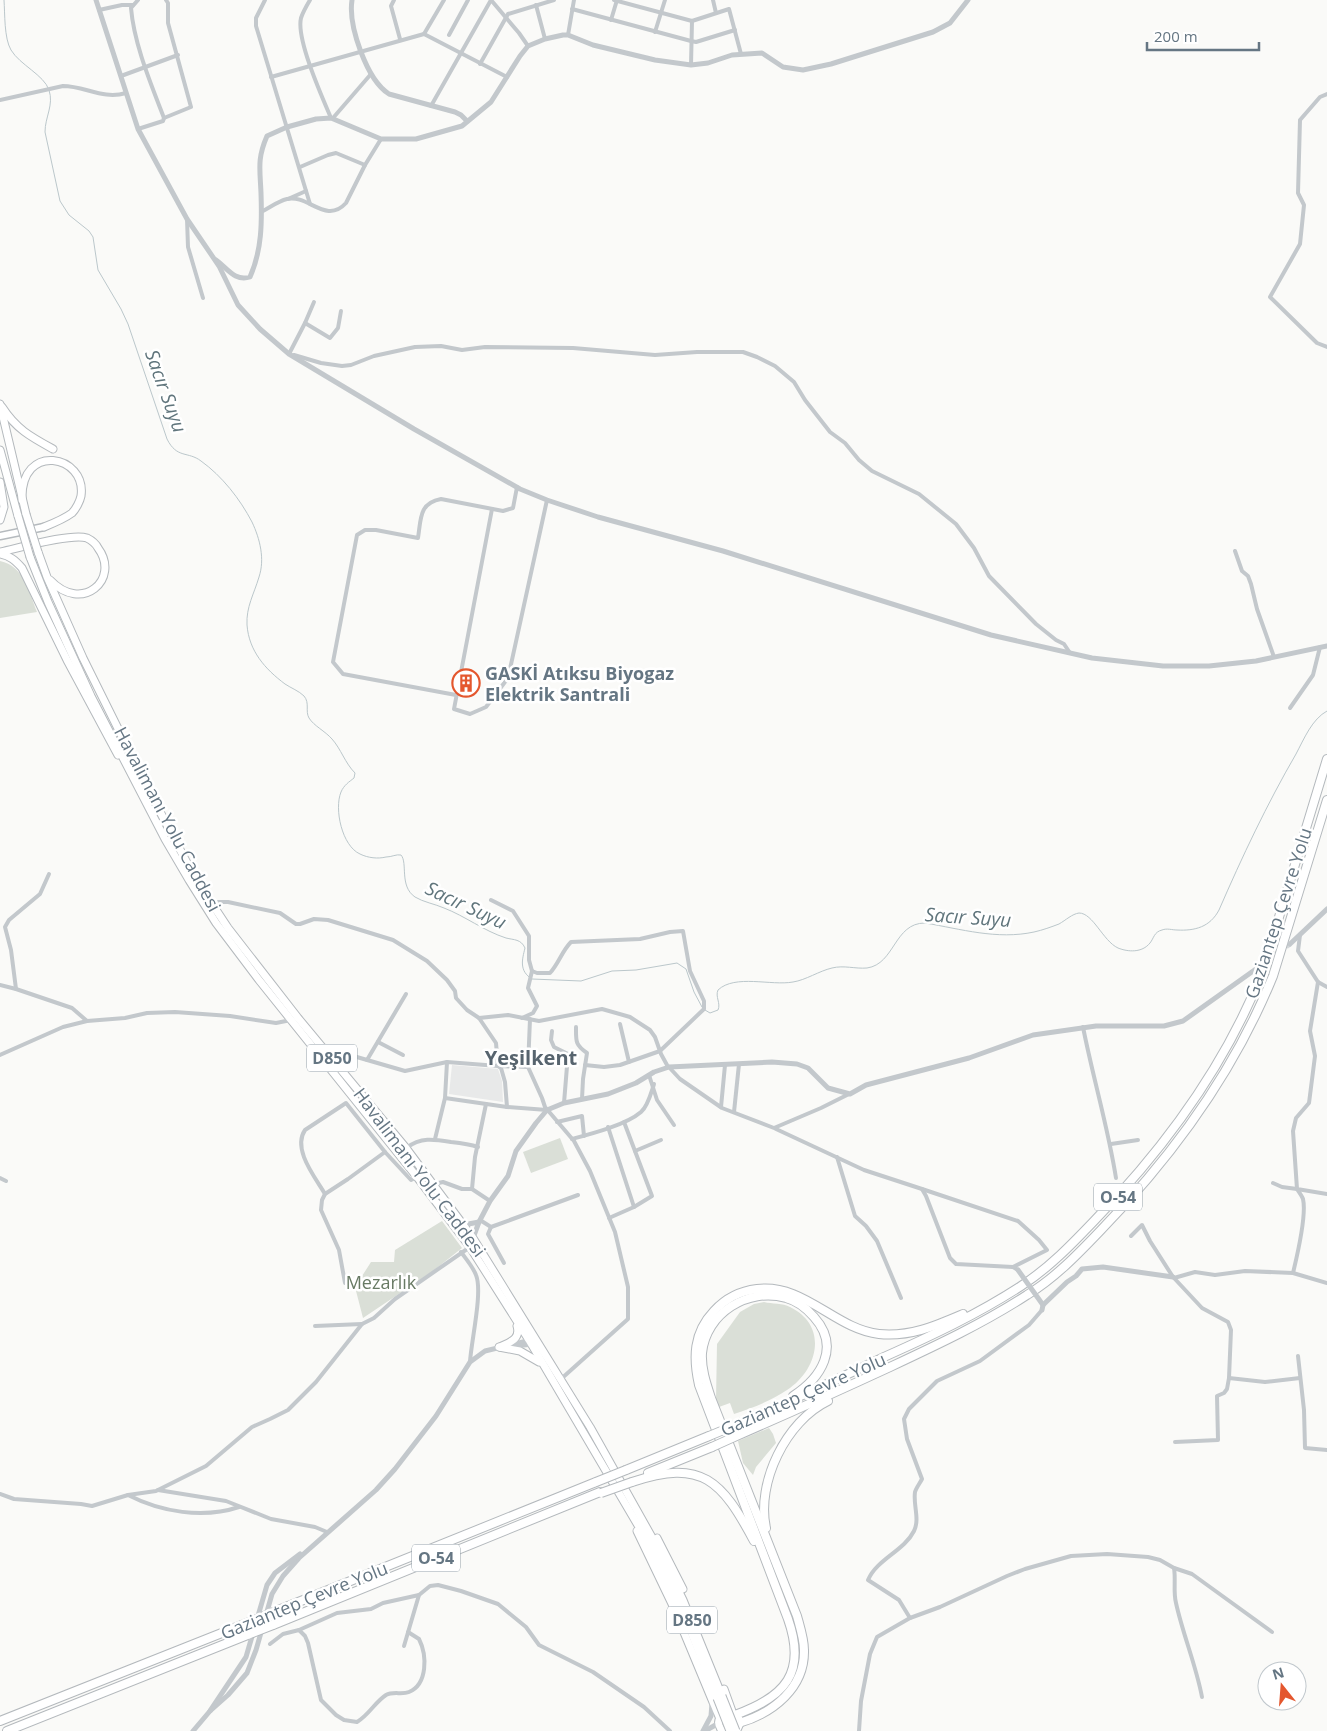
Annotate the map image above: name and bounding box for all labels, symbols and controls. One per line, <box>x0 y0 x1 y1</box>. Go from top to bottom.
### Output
scale bar <box>1147 20 1260 52</box>
text: 200 m <box>1154 26 1198 46</box>
water label: Sacır Suyu <box>139 346 193 436</box>
place label: GASKİ Atıksu Biyogaz Elektrik Santrali <box>485 661 674 706</box>
building icon: GASKİ Atıksu Biyogaz Elektrik Santrali <box>451 668 481 698</box>
street label: Havalimanı Yolu Caddesi <box>109 722 227 916</box>
street label: Gaziantep Çevre Yolu <box>1239 824 1317 1002</box>
water label: Sacır Suyu <box>421 875 511 935</box>
water label: Sacır Suyu <box>924 901 1012 933</box>
road number: D850 <box>307 1044 357 1072</box>
district label: Yeşilkent <box>485 1044 578 1071</box>
street label: Havalimanı Yolu Caddesi <box>348 1083 492 1261</box>
road number: O-54 <box>1094 1184 1142 1210</box>
park label: Mezarlık <box>346 1270 417 1294</box>
street label: Gaziantep Çevre Yolu <box>717 1347 889 1441</box>
road number: O-54 <box>412 1545 460 1572</box>
street label: Gaziantep Çevre Yolu <box>217 1555 391 1645</box>
road number: D850 <box>667 1606 717 1634</box>
north arrow <box>1257 1661 1307 1711</box>
text: N <box>1270 1662 1286 1684</box>

